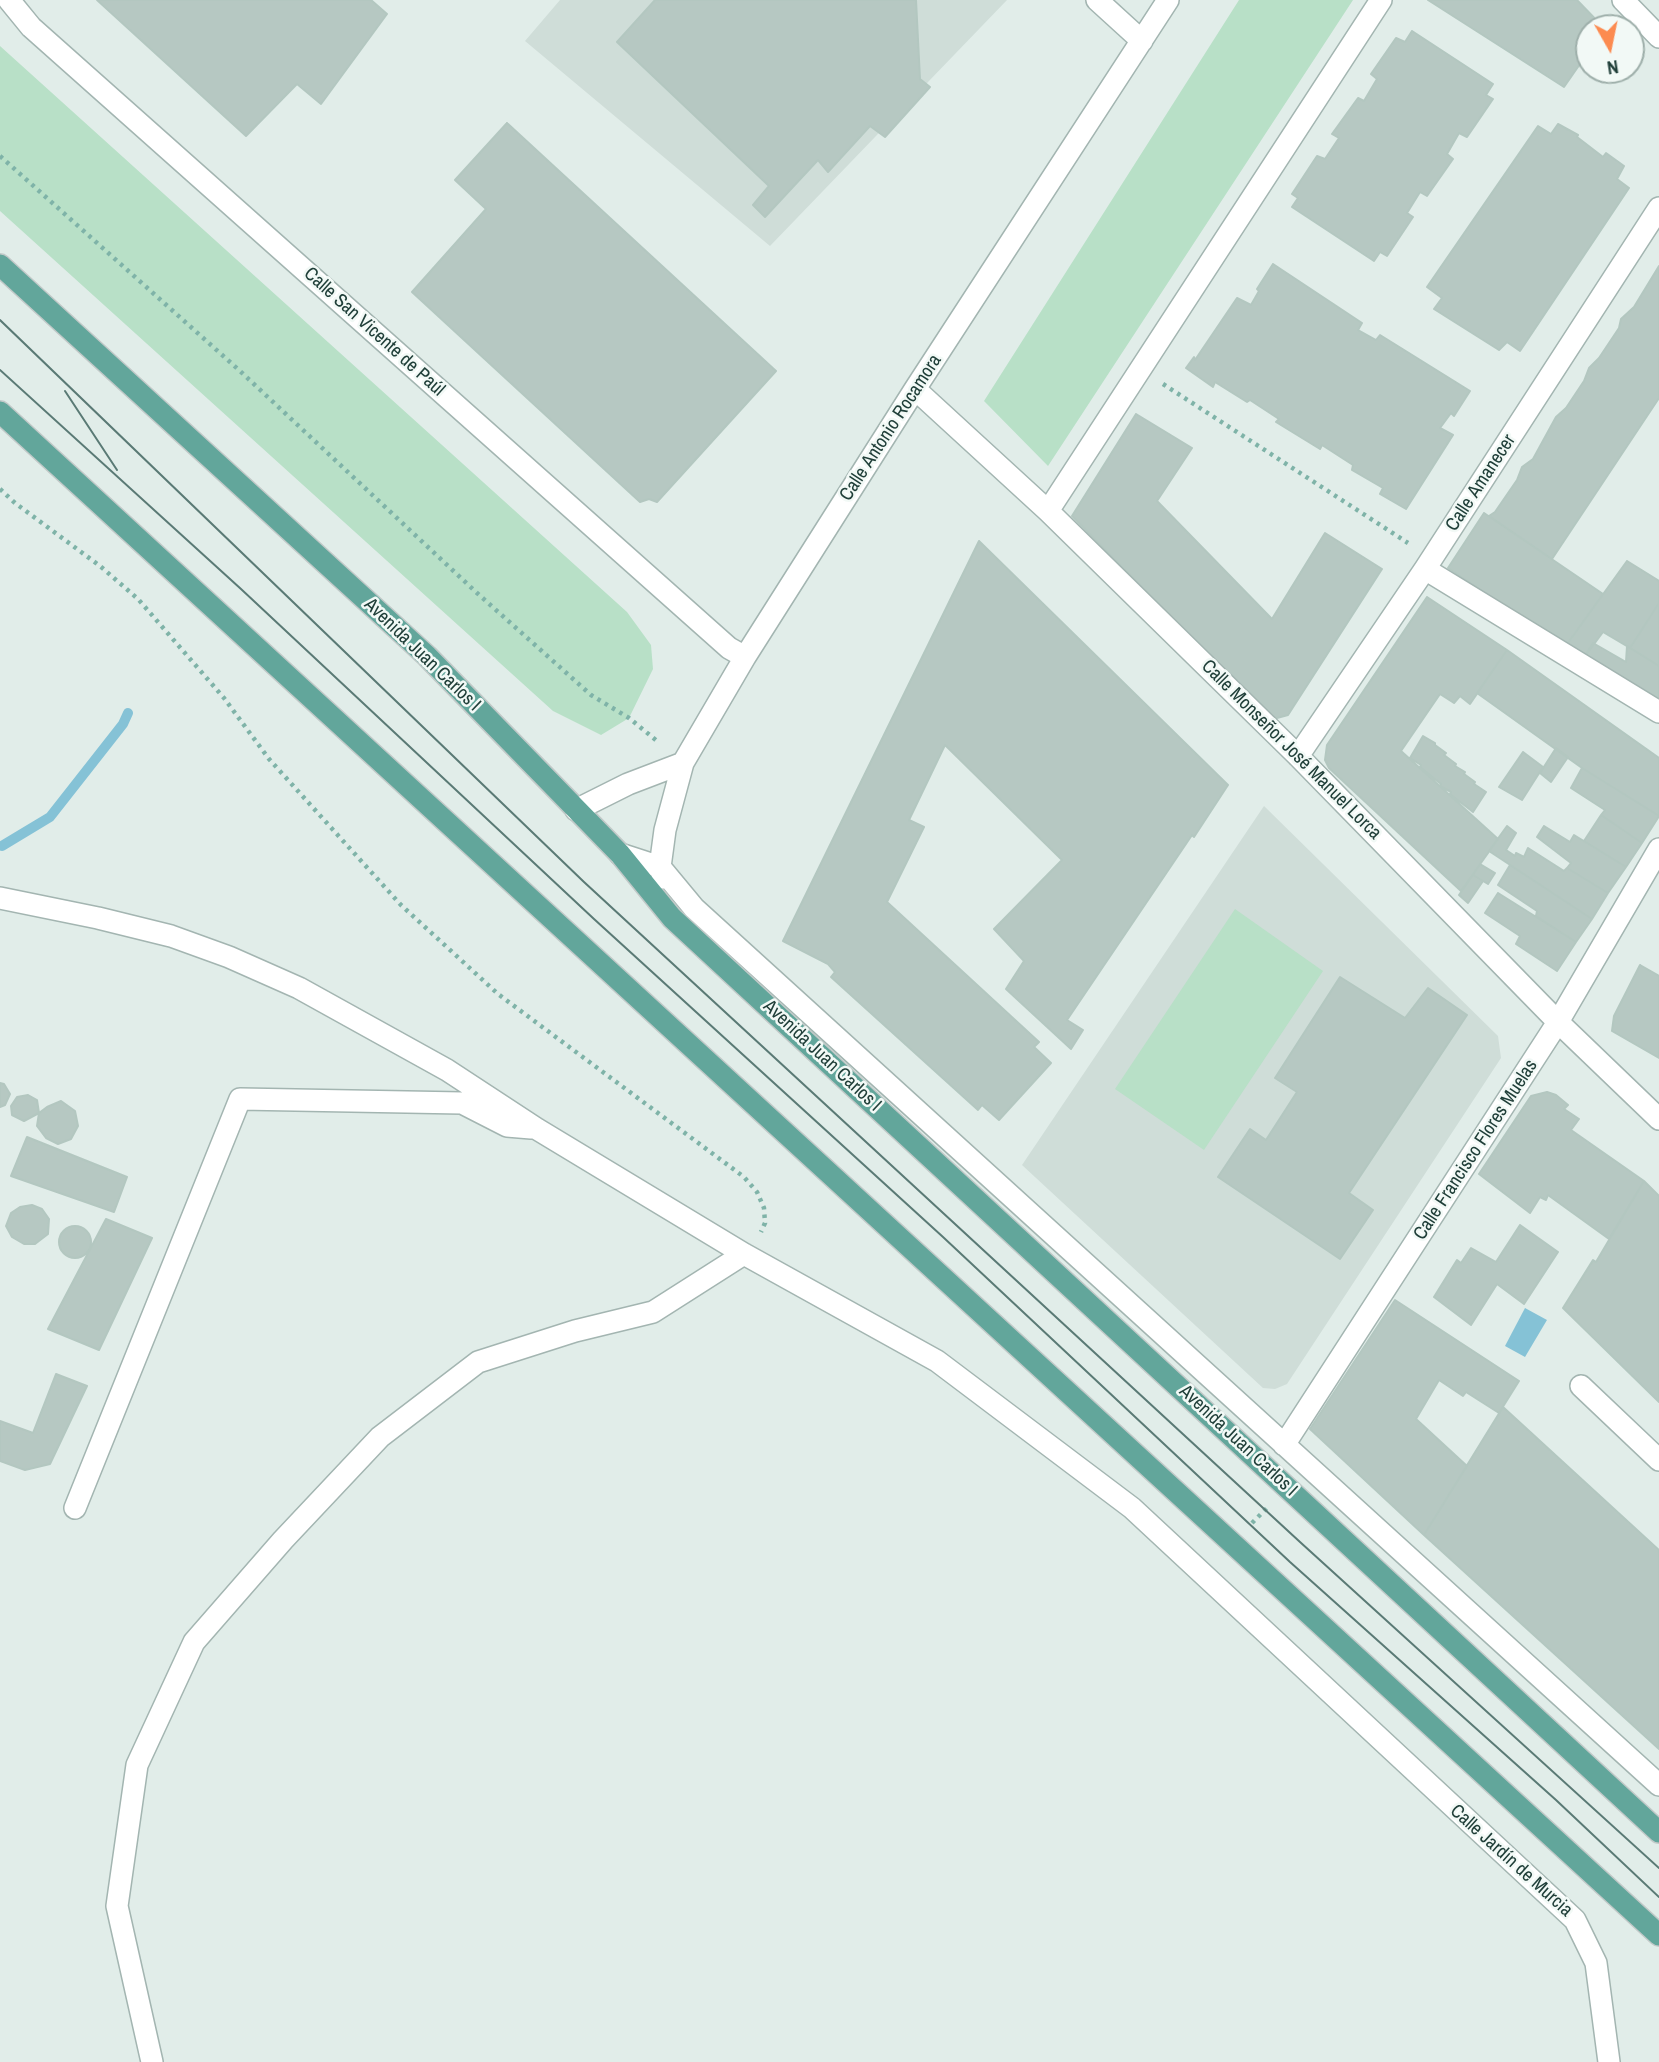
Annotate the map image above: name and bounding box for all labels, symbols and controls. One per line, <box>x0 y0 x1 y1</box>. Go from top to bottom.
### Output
north arrow <box>1575 14 1645 84</box>
text: N <box>1605 54 1621 81</box>
street label: Calle San Vicente de Paúl <box>299 263 449 401</box>
street label: Calle Antonio Rocamora <box>835 351 947 505</box>
street label: Calle Amanecer <box>1441 430 1521 536</box>
street label: Avenida Juan Carlos I <box>359 594 485 716</box>
street label: Calle Monseñor José Manuel Lorca <box>1196 655 1386 845</box>
street label: Avenida Juan Carlos I <box>758 995 886 1117</box>
street label: Calle Francisco Flores Muelas <box>1409 1056 1543 1244</box>
street label: Avenida Juan Carlos I <box>1174 1380 1302 1502</box>
street label: Calle Jardín de Murcia <box>1445 1800 1577 1922</box>

